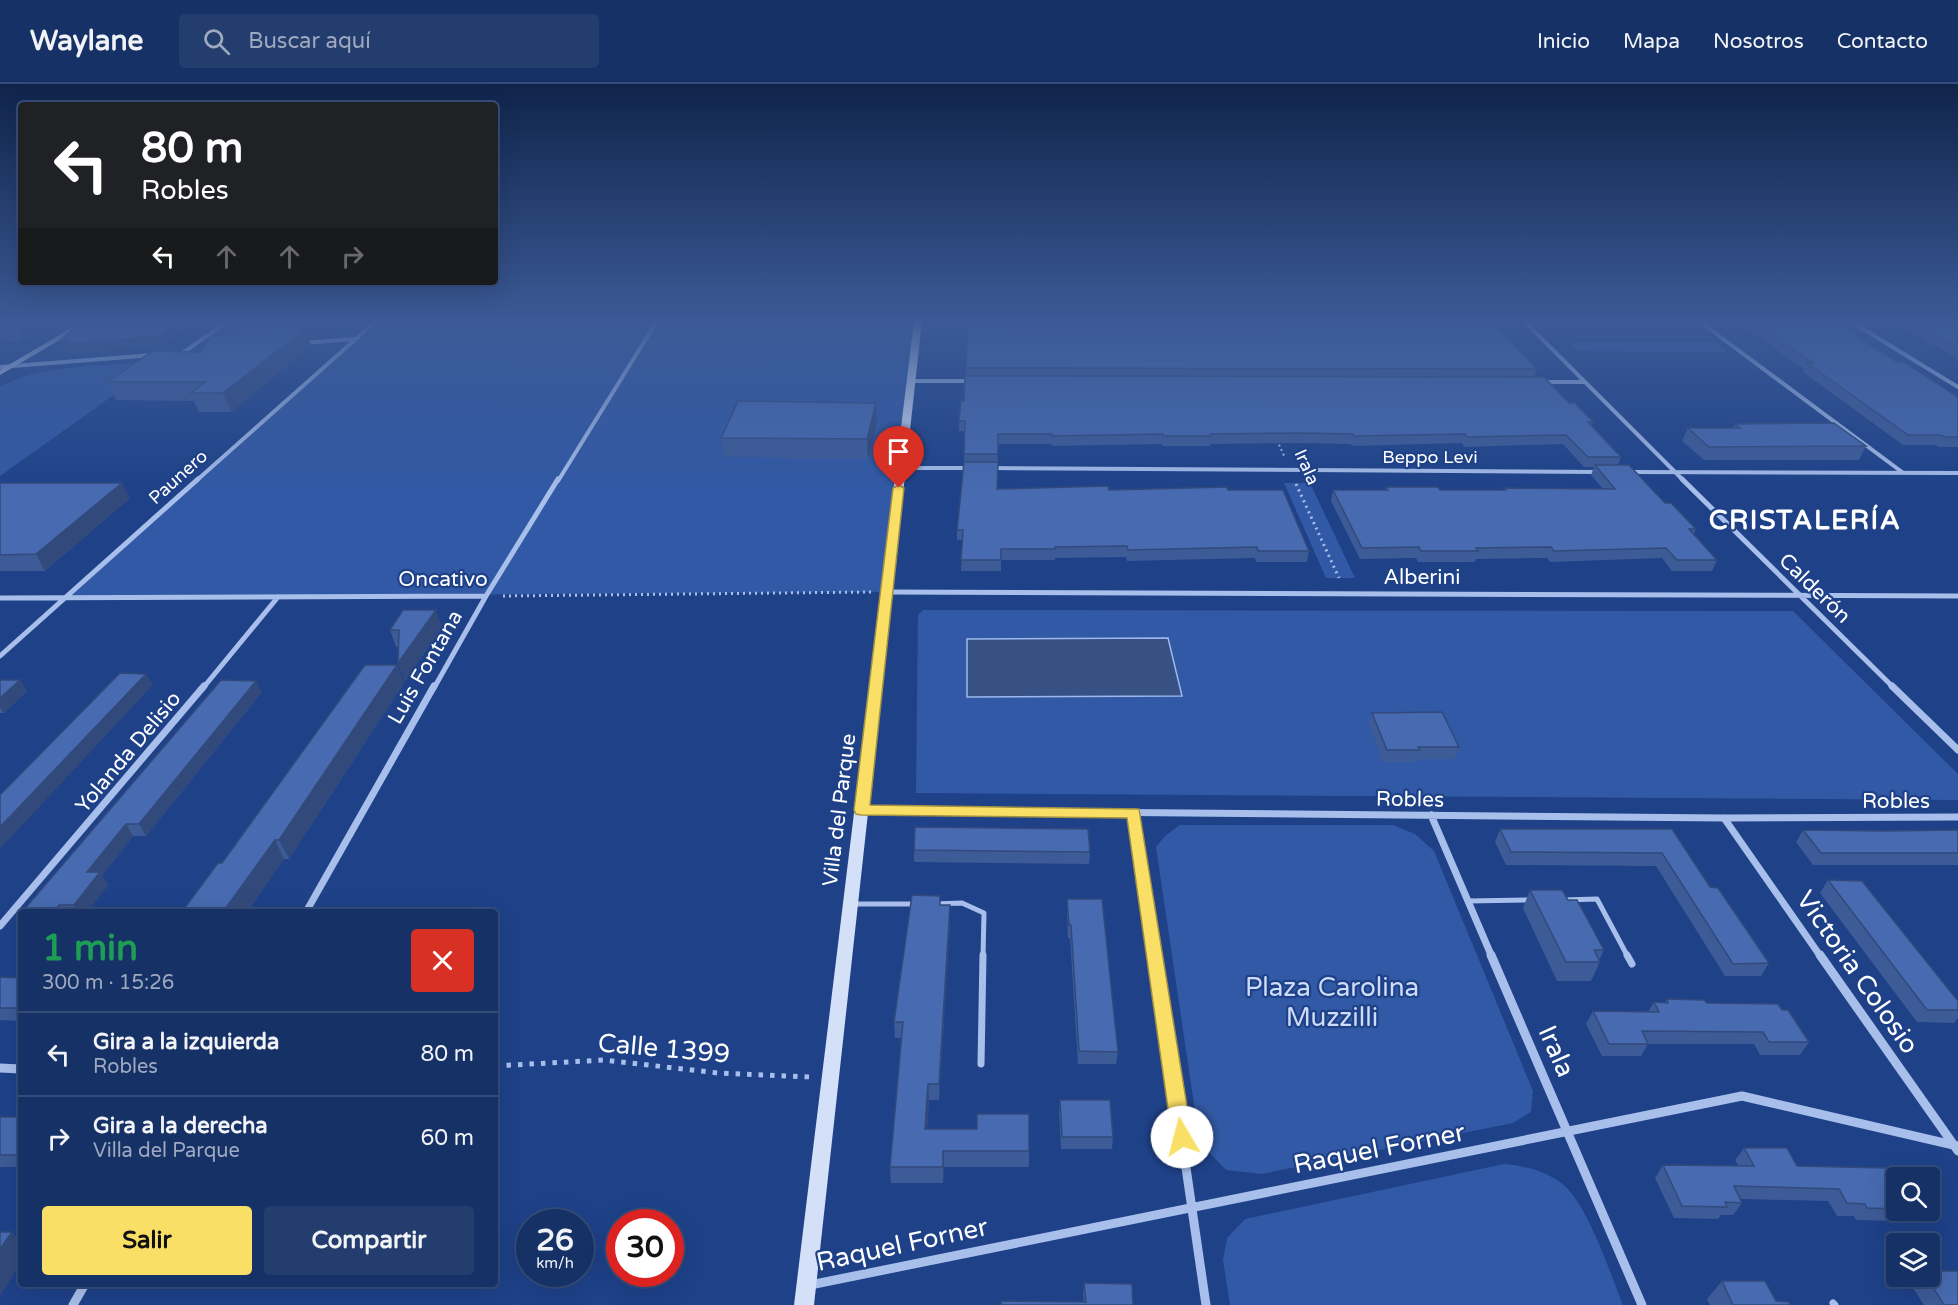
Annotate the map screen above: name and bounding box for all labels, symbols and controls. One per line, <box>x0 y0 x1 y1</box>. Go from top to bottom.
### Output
search box <box>179 14 599 68</box>
text: Waylane <box>30 24 143 58</box>
icon: search <box>200 25 233 58</box>
text: Buscar aquí <box>248 28 371 54</box>
text: Inicio <box>1537 29 1590 54</box>
text: Mapa <box>1623 29 1680 54</box>
text: Nosotros <box>1713 29 1804 54</box>
text: Contacto <box>1837 29 1928 54</box>
text: 80 m <box>141 123 243 174</box>
icon: left <box>42 126 120 204</box>
text: Robles <box>141 174 229 207</box>
icon: left <box>147 240 180 273</box>
icon: ahead <box>210 240 243 273</box>
icon: ahead <box>273 240 306 273</box>
icon: right <box>336 240 369 273</box>
pin <box>873 426 924 488</box>
icon: arrive <box>882 435 915 468</box>
street label: Paunero <box>144 445 212 509</box>
street label: Irala <box>1290 446 1324 488</box>
street label: Beppo Levi <box>1382 446 1478 468</box>
district label: CRISTALERÍA <box>1709 504 1901 537</box>
street label: Calderón <box>1774 548 1856 629</box>
street label: Alberini <box>1383 565 1461 590</box>
street label: Oncativo <box>398 567 488 592</box>
street label: Luis Fontana <box>383 606 468 729</box>
street label: Yolanda Delisio <box>70 687 186 818</box>
street label: Villa del Parque <box>818 732 861 888</box>
street label: Robles <box>1376 786 1444 813</box>
street label: Robles <box>1862 789 1930 814</box>
street label: Victoria Colosio <box>1790 885 1925 1060</box>
text: 1 min <box>42 927 138 970</box>
button: close <box>411 929 474 992</box>
text: 300 m · 15:26 <box>42 971 174 995</box>
park label: Plaza Carolina Muzzilli <box>1245 972 1419 1033</box>
street label: Irala <box>1532 1021 1581 1082</box>
street label: Calle 1399 <box>597 1027 731 1070</box>
text: Gira a la izquierda <box>93 1029 279 1055</box>
icon: left <box>42 1038 75 1071</box>
text: 80 m <box>420 1041 474 1067</box>
text: Robles <box>93 1055 158 1079</box>
position arrow <box>1150 1105 1214 1169</box>
text: Gira a la derecha <box>93 1113 268 1139</box>
street label: Raquel Forner <box>1291 1117 1468 1180</box>
icon: right <box>42 1122 75 1155</box>
text: 60 m <box>420 1125 474 1151</box>
text: Villa del Parque <box>93 1139 240 1163</box>
map controls <box>1886 1167 1940 1287</box>
button: search <box>1886 1167 1940 1221</box>
button: Salir <box>42 1206 252 1275</box>
button: Compartir <box>264 1206 474 1275</box>
speed limit sign: 30 <box>606 1209 684 1287</box>
street label: Raquel Forner <box>814 1211 991 1278</box>
text: 26 <box>536 1222 574 1259</box>
button: layers <box>1886 1233 1940 1287</box>
text: km/h <box>536 1254 574 1272</box>

